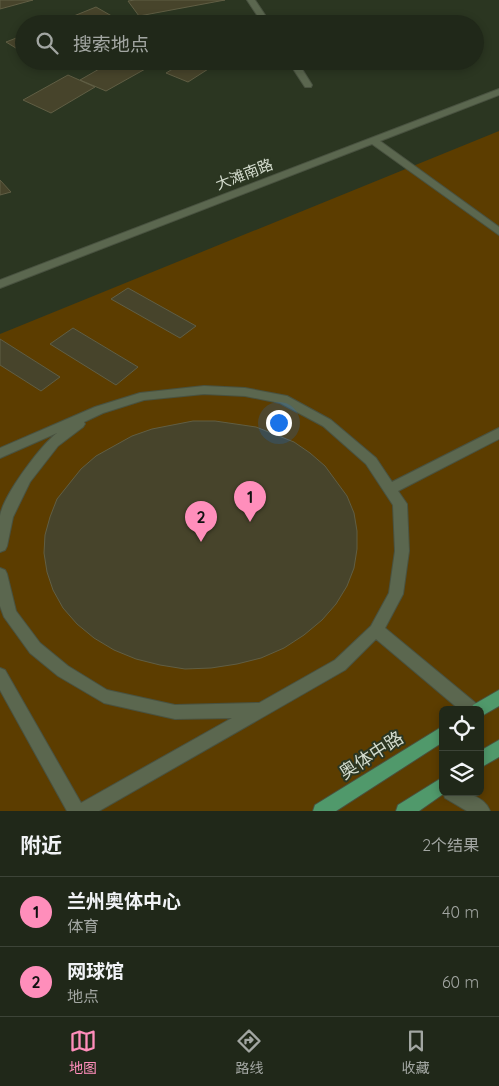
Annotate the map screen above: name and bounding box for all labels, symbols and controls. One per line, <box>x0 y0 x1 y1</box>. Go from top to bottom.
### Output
search box <box>15 15 484 70</box>
icon: search <box>33 29 61 57</box>
text: 搜索地点 <box>73 32 149 56</box>
street label: 大滩南路 <box>213 154 275 194</box>
your location <box>266 410 292 436</box>
pin: 1 <box>234 481 266 522</box>
pin: 2 <box>185 501 217 542</box>
map controls <box>439 706 484 796</box>
button: locate <box>439 706 484 751</box>
street label: 奥体中路 <box>335 726 407 784</box>
button: layers <box>439 751 484 796</box>
text: 附近 <box>20 832 62 858</box>
text: 2个结果 <box>422 835 479 855</box>
text: 兰州奥体中心 <box>67 889 181 913</box>
text: 1 <box>33 902 39 922</box>
text: 40 m <box>442 902 479 922</box>
text: 体育 <box>67 916 99 936</box>
text: 网球馆 <box>67 959 124 983</box>
text: 2 <box>31 972 41 992</box>
text: 60 m <box>442 972 479 992</box>
text: 地点 <box>67 986 99 1006</box>
tab: 地图 <box>69 1027 97 1077</box>
tab: 路线 <box>235 1027 263 1077</box>
tab: 收藏 <box>402 1027 430 1077</box>

